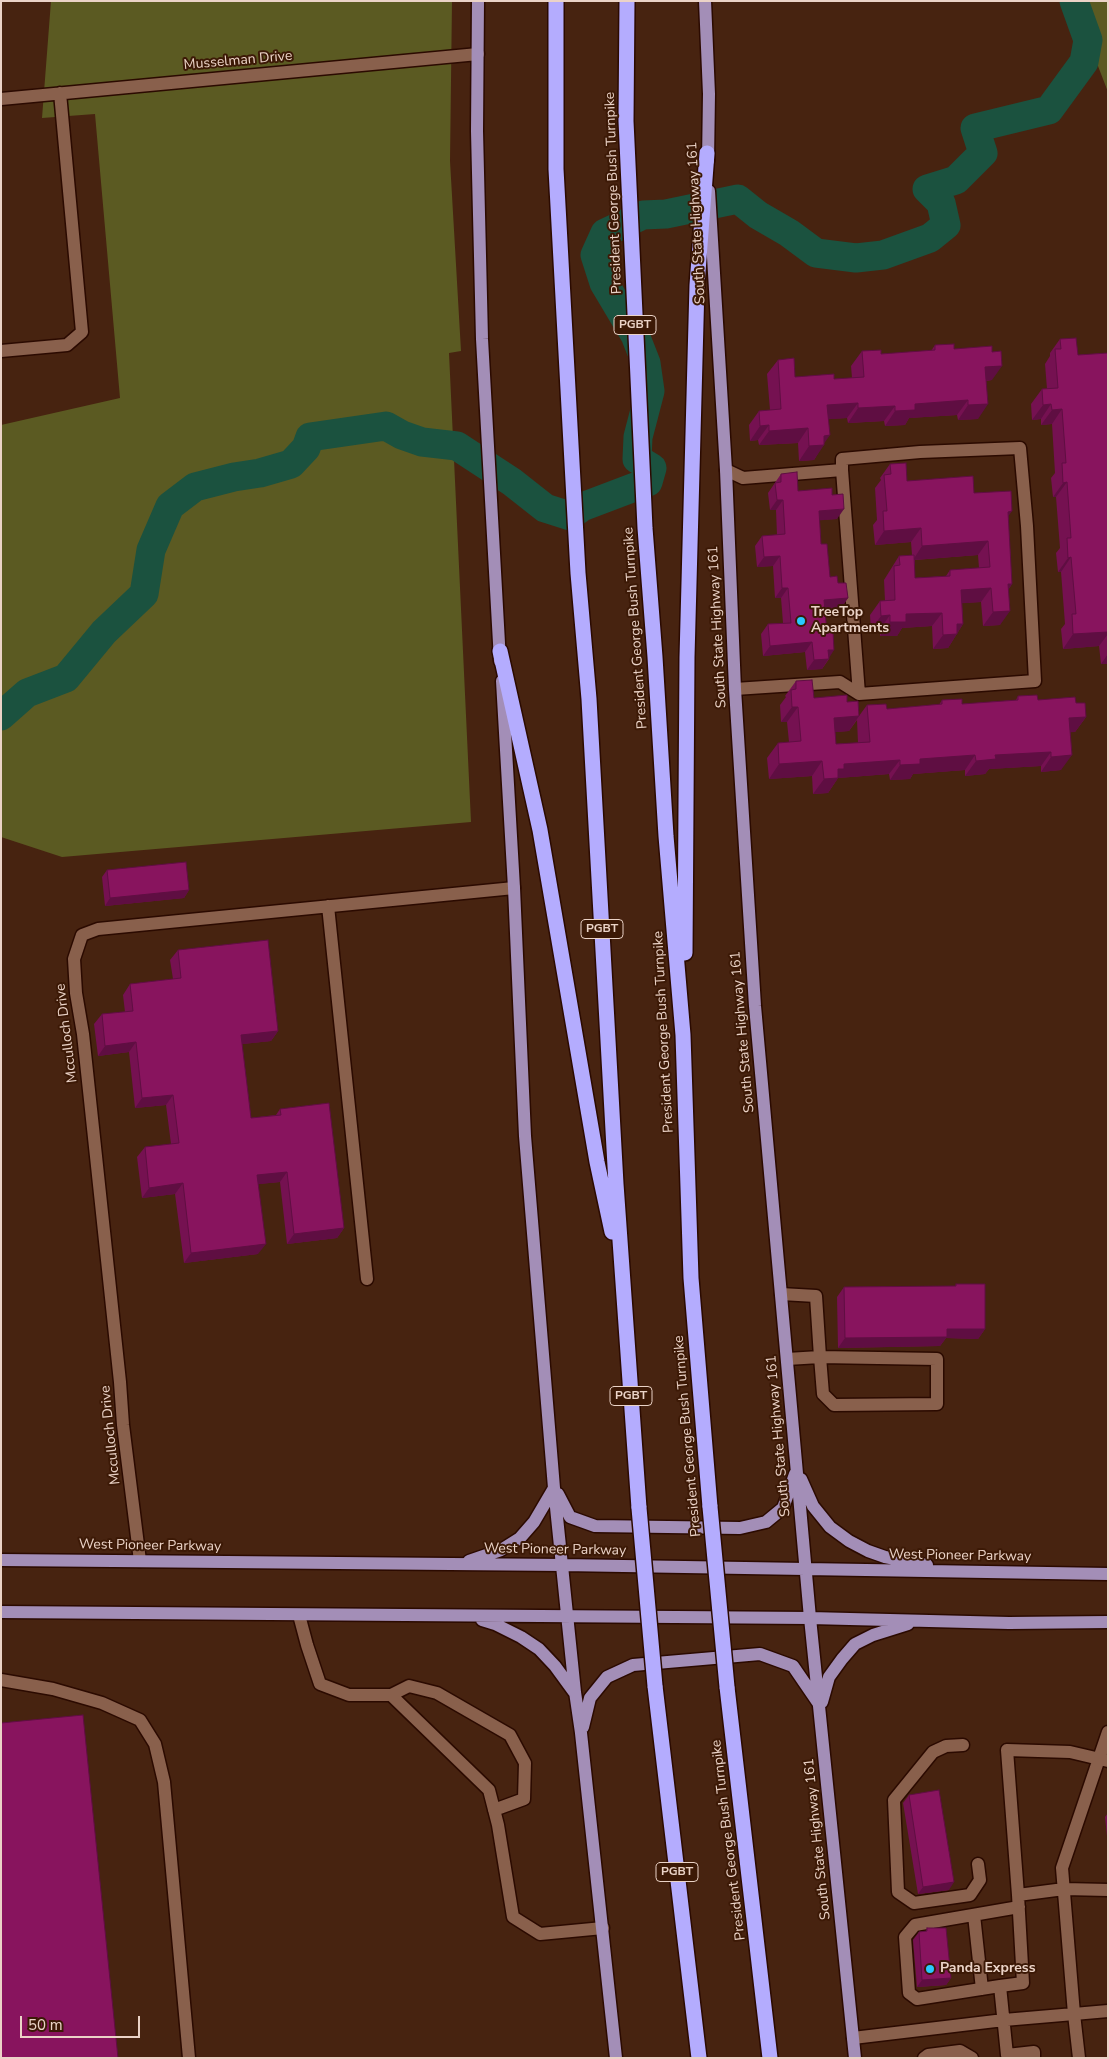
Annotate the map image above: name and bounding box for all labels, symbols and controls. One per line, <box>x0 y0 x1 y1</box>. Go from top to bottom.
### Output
street label: Musselman Drive <box>183 48 293 74</box>
street label: President George Bush Turnpike <box>602 92 626 294</box>
street label: South State Highway 161 <box>684 141 710 305</box>
road number: PGBT <box>614 316 656 334</box>
street label: President George Bush Turnpike <box>621 527 651 729</box>
street label: South State Highway 161 <box>705 545 731 709</box>
place label: TreeTop Apartments <box>811 605 889 638</box>
marker: TreeTop Apartments <box>795 615 807 627</box>
road number: PGBT <box>581 920 623 939</box>
street label: President George Bush Turnpike <box>650 931 678 1133</box>
street label: South State Highway 161 <box>728 950 758 1114</box>
street label: Mcculloch Drive <box>53 982 81 1084</box>
street label: President George Bush Turnpike <box>671 1335 705 1537</box>
street label: South State Highway 161 <box>764 1354 794 1518</box>
street label: Mcculloch Drive <box>97 1384 125 1486</box>
road number: PGBT <box>610 1386 652 1405</box>
street label: West Pioneer Parkway <box>79 1536 221 1556</box>
street label: West Pioneer Parkway <box>484 1540 626 1560</box>
street label: West Pioneer Parkway <box>889 1546 1031 1566</box>
street label: President George Bush Turnpike <box>708 1739 750 1941</box>
street label: South State Highway 161 <box>801 1757 835 1921</box>
road number: PGBT <box>656 1862 698 1881</box>
place label: Panda Express <box>940 1961 1036 1977</box>
marker: Panda Express <box>924 1963 936 1975</box>
scale bar <box>22 2006 142 2038</box>
text: 50 m <box>28 2015 63 2035</box>

